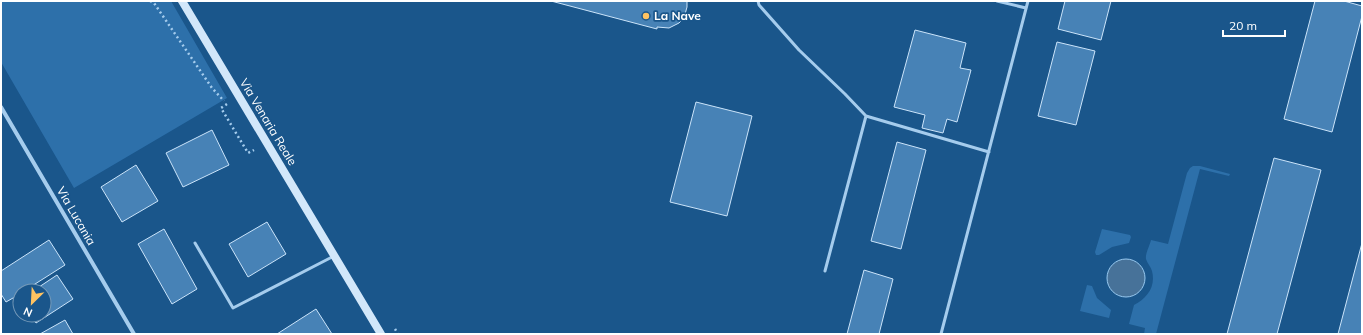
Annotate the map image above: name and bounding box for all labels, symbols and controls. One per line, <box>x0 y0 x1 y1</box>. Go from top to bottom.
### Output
place label: La Nave <box>654 8 701 23</box>
marker: La Nave <box>641 11 651 21</box>
scale bar <box>1223 12 1285 38</box>
text: 20 m <box>1229 18 1257 33</box>
street label: Via Venaria Reale <box>237 76 300 168</box>
street label: Via Lucania <box>54 184 99 248</box>
north arrow <box>12 283 52 323</box>
text: N <box>21 304 35 320</box>

